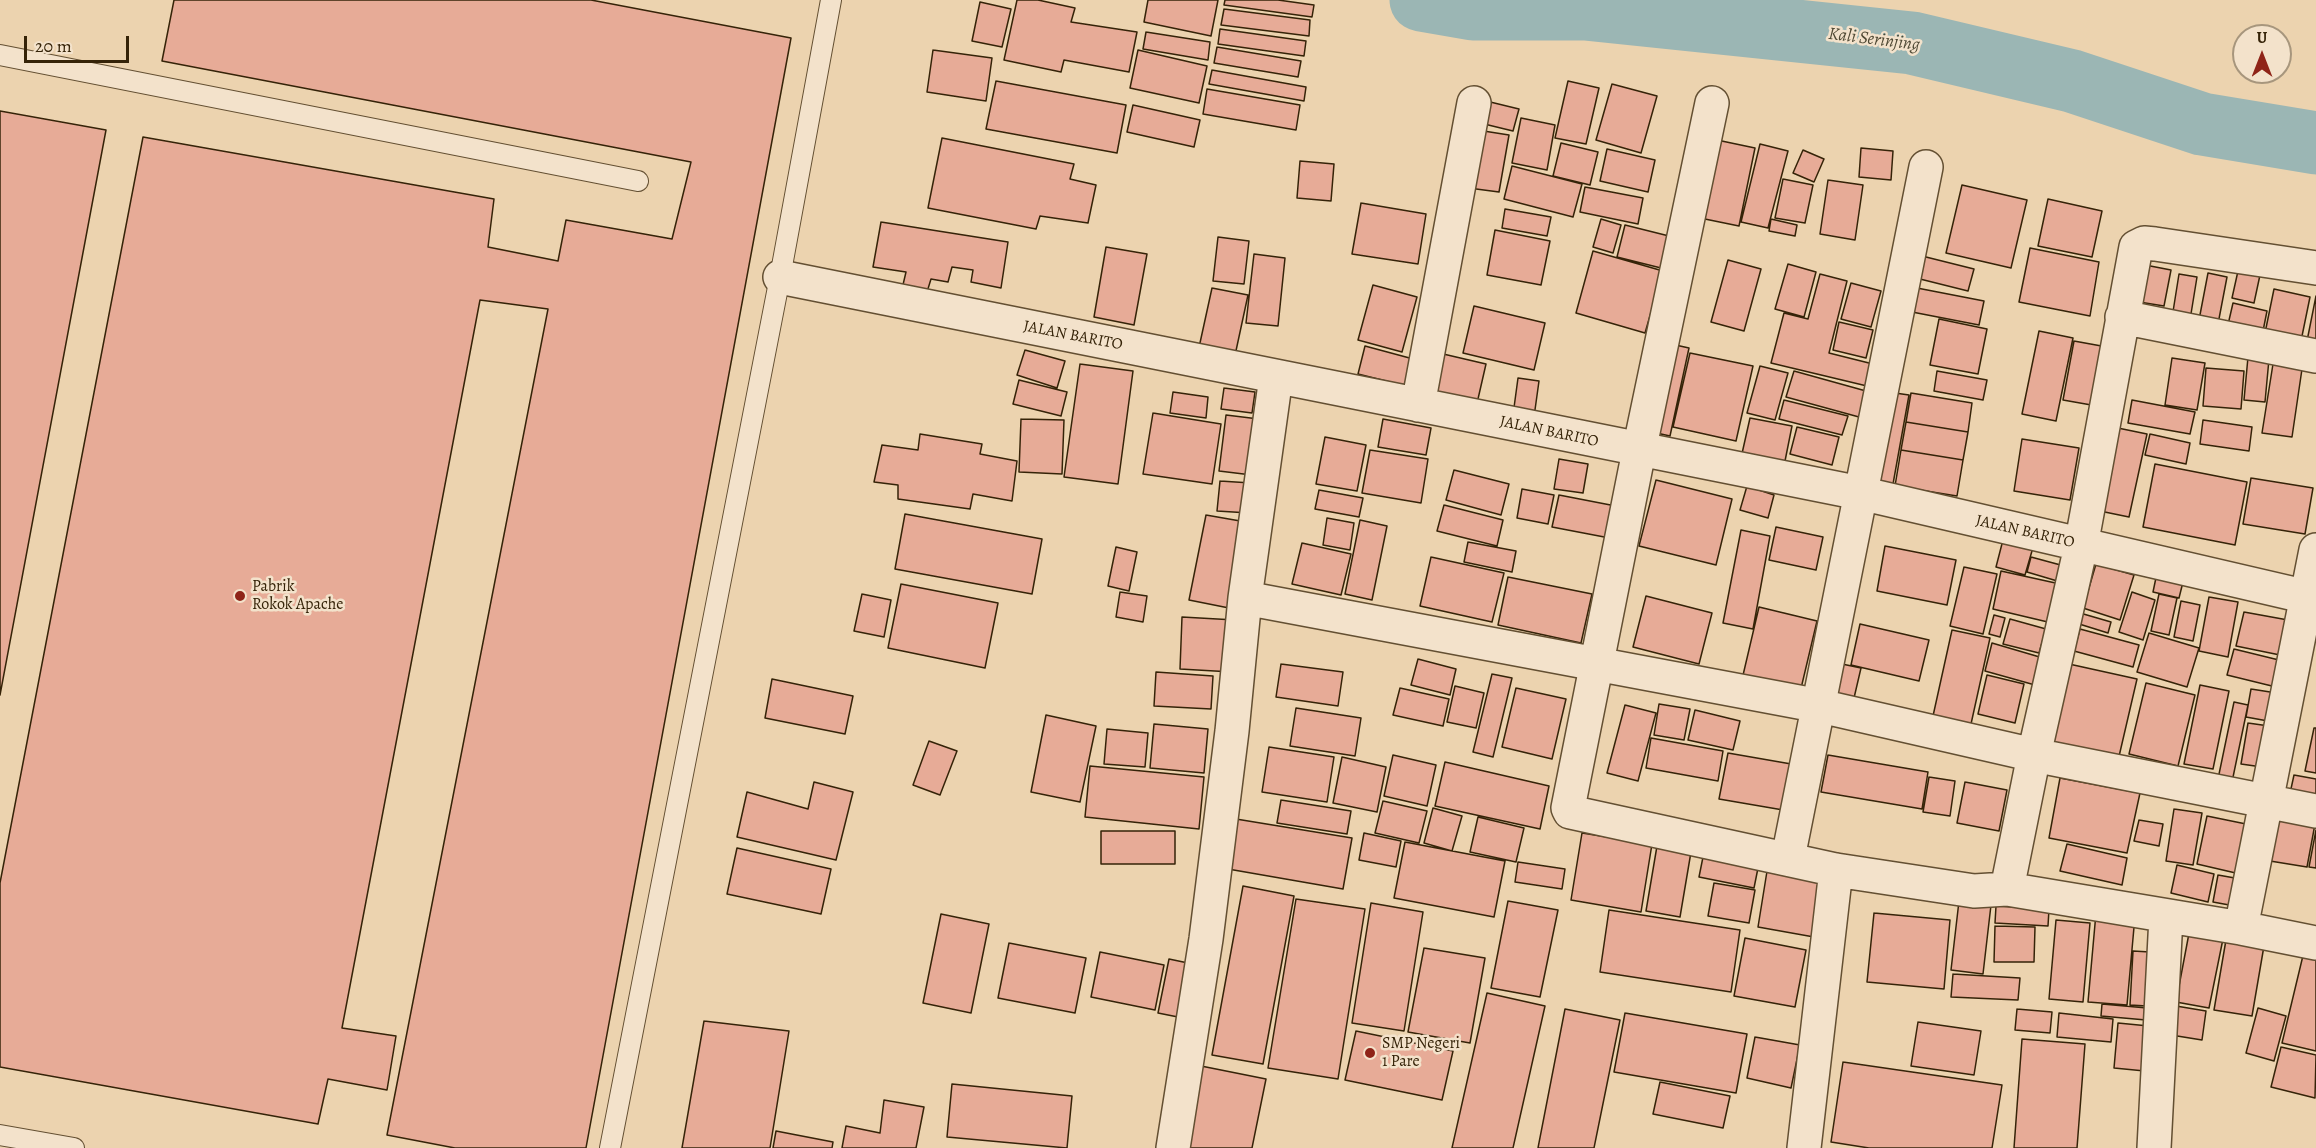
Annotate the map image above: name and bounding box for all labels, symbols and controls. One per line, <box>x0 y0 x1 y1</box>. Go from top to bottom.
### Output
scale bar <box>27 24 132 62</box>
water label: Kali Serinjing <box>1827 24 1921 56</box>
north arrow <box>2232 24 2292 84</box>
text: U <box>2257 27 2267 49</box>
text: 20 m <box>35 34 72 58</box>
street label: JALAN BARITO <box>1022 317 1124 355</box>
street label: JALAN BARITO <box>1498 412 1600 452</box>
street label: JALAN BARITO <box>1974 511 2076 553</box>
place label: Pabrik Rokok Apache <box>252 577 343 615</box>
marker: Pabrik Rokok Apache <box>233 589 247 603</box>
place label: SMP Negeri 1 Pare <box>1382 1034 1460 1072</box>
marker: SMP Negeri 1 Pare <box>1363 1046 1377 1060</box>

